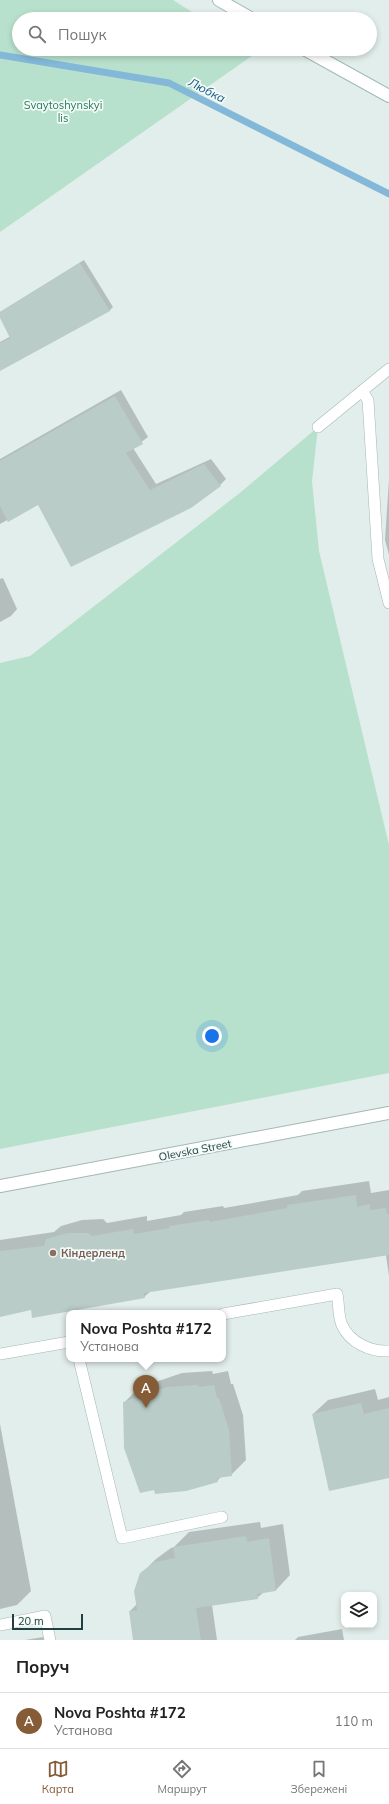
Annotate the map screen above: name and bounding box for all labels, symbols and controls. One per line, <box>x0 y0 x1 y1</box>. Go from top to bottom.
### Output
search box <box>12 12 377 56</box>
icon: search <box>26 23 48 45</box>
text: Пошук <box>58 25 107 44</box>
water label: Любка <box>185 74 228 106</box>
park label: Svaytoshynskyi lis <box>24 98 102 125</box>
your location <box>202 1026 222 1046</box>
street label: Olevska Street <box>157 1136 233 1164</box>
place label: Кіндерленд <box>61 1246 125 1260</box>
marker: Кіндерленд <box>48 1248 58 1258</box>
popup <box>66 1310 226 1362</box>
text: Nova Poshta #172 <box>80 1319 212 1338</box>
text: Установа <box>80 1338 139 1354</box>
pin: A <box>133 1375 159 1408</box>
map controls <box>341 1592 377 1628</box>
button: layers <box>341 1592 377 1628</box>
scale bar <box>12 1612 83 1631</box>
text: 20 m <box>18 1614 44 1628</box>
text: Поруч <box>16 1656 69 1677</box>
text: Nova Poshta #172 <box>54 1703 186 1722</box>
text: A <box>24 1713 34 1729</box>
text: 110 m <box>335 1713 373 1729</box>
text: Установа <box>54 1722 113 1738</box>
tab: Карта <box>42 1758 74 1796</box>
tab: Маршрут <box>158 1758 207 1796</box>
tab: Збережені <box>290 1758 347 1796</box>

